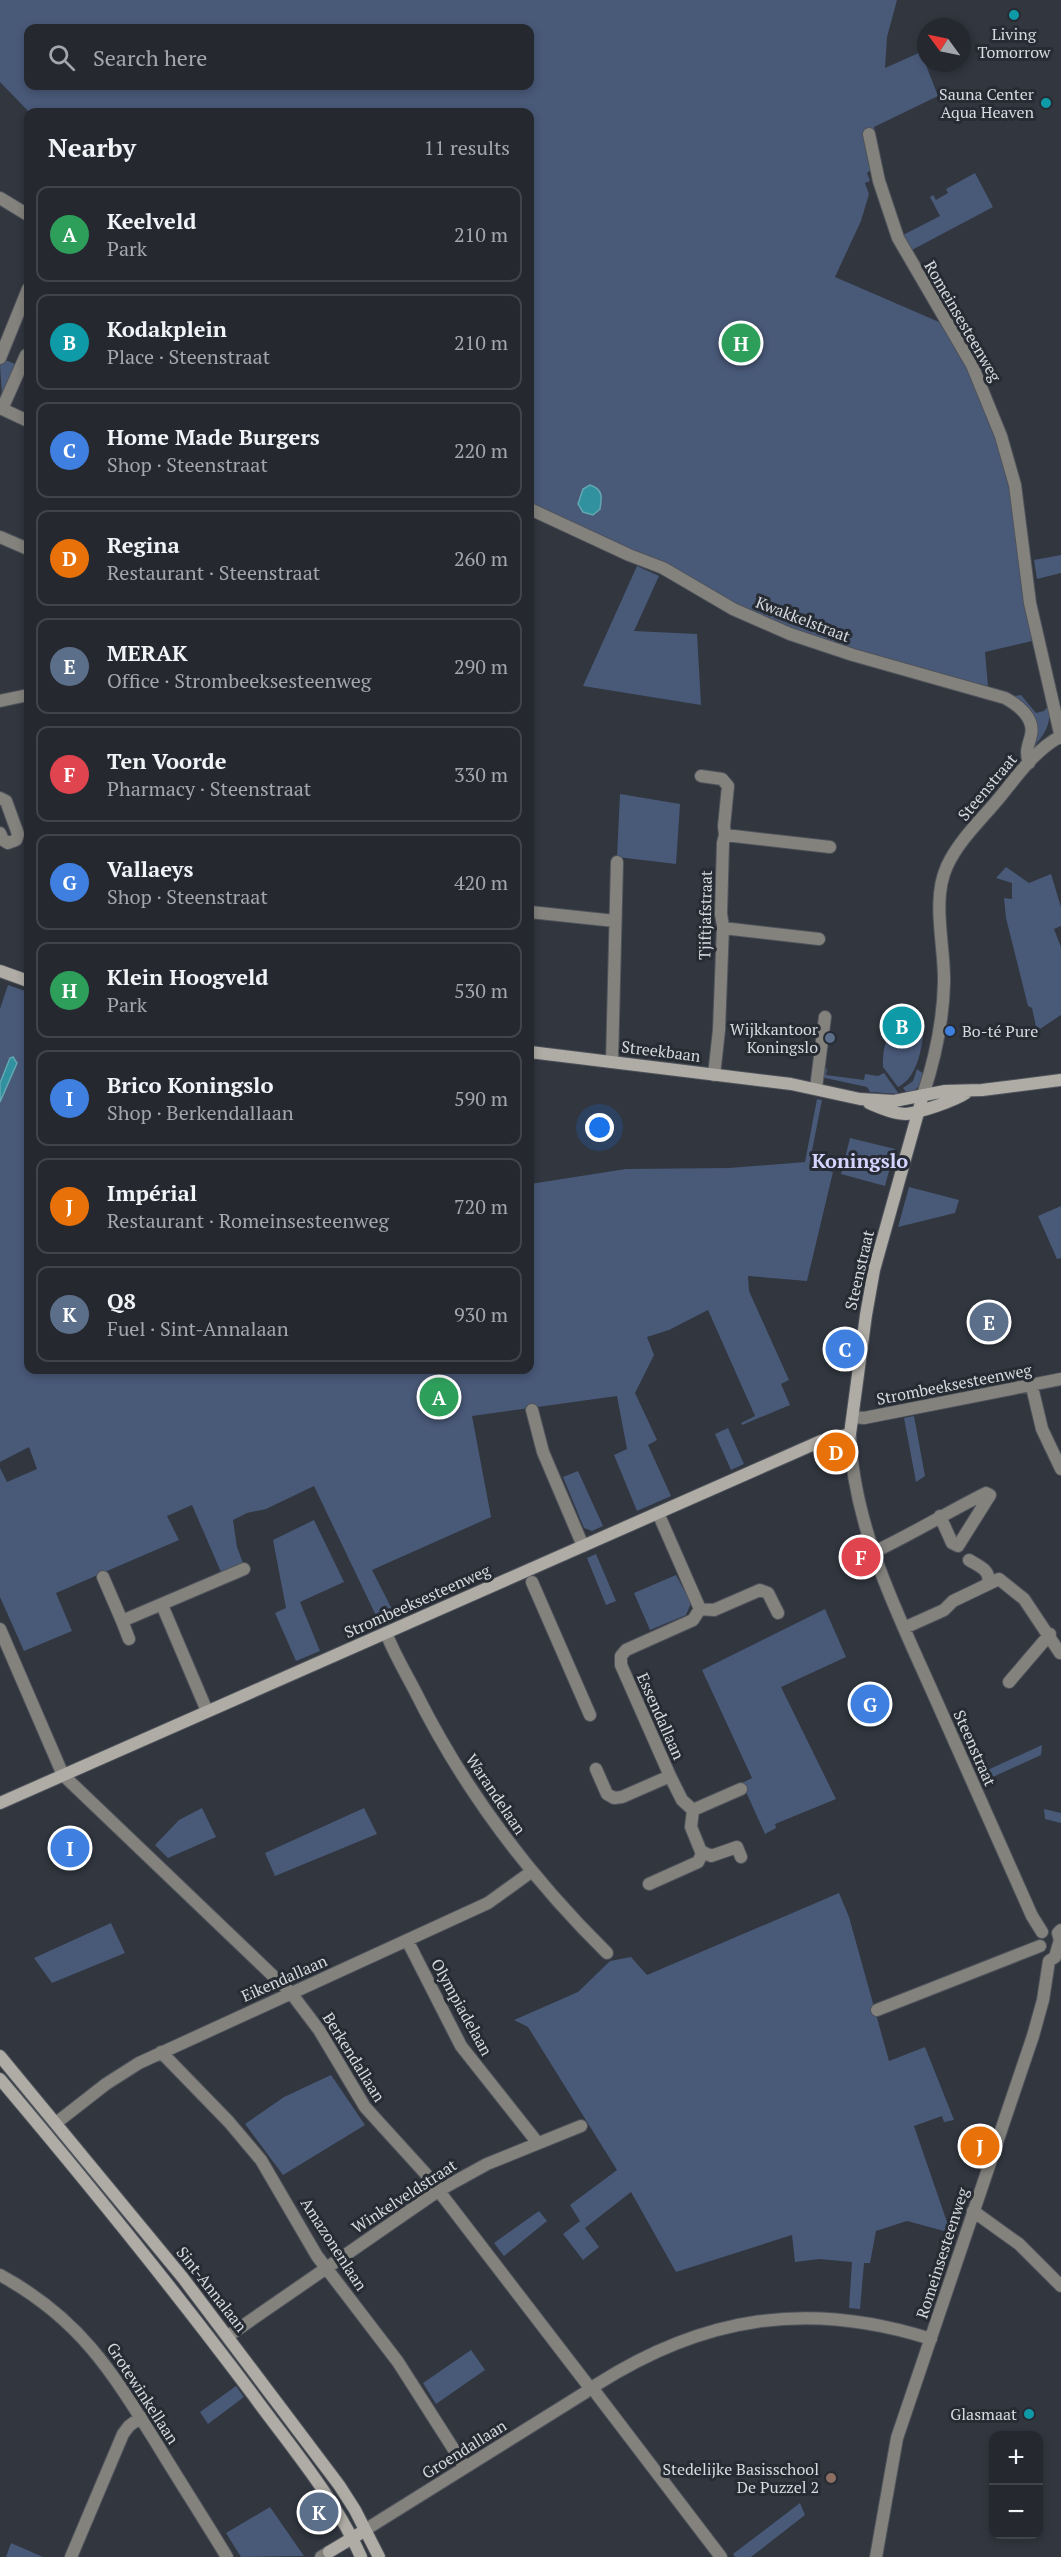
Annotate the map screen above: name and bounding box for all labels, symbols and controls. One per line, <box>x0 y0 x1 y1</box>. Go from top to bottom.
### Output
marker: Living Tomorrow <box>1007 8 1021 22</box>
north arrow <box>917 18 971 72</box>
place label: Living Tomorrow <box>978 23 1051 63</box>
search box <box>24 24 534 90</box>
icon: search <box>45 41 78 74</box>
text: Search here <box>93 43 207 72</box>
place label: Sauna Center Aqua Heaven <box>939 83 1035 123</box>
marker: Sauna Center Aqua Heaven <box>1039 96 1053 110</box>
text: Nearby <box>48 130 136 164</box>
text: 11 results <box>424 134 510 161</box>
text: Keelveld <box>107 206 196 235</box>
text: A <box>62 221 77 248</box>
text: 210 m <box>454 221 508 248</box>
text: Park <box>107 235 147 262</box>
street label: Romeinsesteenweg <box>919 256 1007 386</box>
text: Kodakplein <box>107 314 227 343</box>
pin: H <box>722 320 760 366</box>
text: B <box>63 329 76 356</box>
text: 210 m <box>454 329 508 356</box>
text: Place · Steenstraat <box>107 343 270 370</box>
text: Home Made Burgers <box>107 422 320 451</box>
text: C <box>63 437 76 464</box>
text: 220 m <box>454 437 508 464</box>
text: Shop · Steenstraat <box>107 451 268 478</box>
text: Regina <box>107 530 180 559</box>
text: D <box>62 545 77 572</box>
text: 260 m <box>454 545 508 572</box>
text: Restaurant · Steenstraat <box>107 559 320 586</box>
street label: Kwakkelstraat <box>753 591 853 647</box>
text: MERAK <box>107 638 188 667</box>
text: E <box>63 653 76 680</box>
text: 290 m <box>454 653 508 680</box>
text: Office · Strombeeksesteenweg <box>107 667 371 694</box>
text: Ten Voorde <box>107 746 227 775</box>
street label: Steenstraat <box>952 749 1022 825</box>
text: F <box>64 761 75 788</box>
text: 330 m <box>454 761 508 788</box>
text: Pharmacy · Steenstraat <box>107 775 311 802</box>
text: Vallaeys <box>107 854 193 883</box>
text: G <box>62 869 77 896</box>
text: 420 m <box>454 869 508 896</box>
street label: Tjiftjafstraat <box>693 870 717 960</box>
text: Shop · Steenstraat <box>107 883 268 910</box>
text: Klein Hoogveld <box>107 962 268 991</box>
text: H <box>62 977 77 1004</box>
text: 530 m <box>454 977 508 1004</box>
text: Park <box>107 991 147 1018</box>
pin: B <box>882 1004 922 1048</box>
place label: Wijkkantoor Koningslo <box>730 1018 819 1058</box>
place label: Bo-té Pure <box>962 1020 1038 1042</box>
marker: Bo-té Pure <box>943 1024 957 1038</box>
marker: Wijkkantoor Koningslo <box>823 1031 837 1045</box>
street label: Streekbaan <box>620 1035 702 1067</box>
text: Brico Koningslo <box>107 1070 273 1099</box>
text: I <box>66 1085 73 1112</box>
text: 590 m <box>454 1085 508 1112</box>
text: Shop · Berkendallaan <box>107 1099 294 1126</box>
your location <box>585 1113 614 1142</box>
district label: Koningslo <box>812 1147 908 1174</box>
text: Impérial <box>107 1178 197 1207</box>
text: J <box>66 1193 73 1220</box>
text: 720 m <box>454 1193 508 1220</box>
text: Restaurant · Romeinsesteenweg <box>107 1207 389 1234</box>
street label: Steenstraat <box>839 1228 879 1312</box>
text: Q8 <box>107 1286 136 1315</box>
pin: E <box>970 1300 1008 1344</box>
text: K <box>62 1301 77 1328</box>
text: 930 m <box>454 1301 508 1328</box>
text: Fuel · Sint-Annalaan <box>107 1315 289 1342</box>
pin: C <box>826 1326 864 1372</box>
street label: Strombeeksesteenweg <box>874 1358 1034 1410</box>
pin: A <box>420 1374 458 1420</box>
pin: D <box>816 1430 856 1474</box>
pin: F <box>842 1534 880 1580</box>
street label: Strombeeksesteenweg <box>340 1559 494 1643</box>
street label: Essendallaan <box>632 1669 690 1763</box>
pin: G <box>850 1682 890 1726</box>
street label: Steenstraat <box>948 1706 1002 1790</box>
street label: Warandelaan <box>461 1749 531 1839</box>
pin: I <box>50 1826 90 1870</box>
street label: Eikendallaan <box>237 1949 331 2007</box>
street label: Olympiadelaan <box>426 1954 498 2060</box>
street label: Berkendallaan <box>318 2008 391 2106</box>
pin: J <box>960 2124 1000 2168</box>
street label: Winkelveldstraat <box>347 2154 461 2238</box>
street label: Romeinsesteenweg <box>910 2184 974 2321</box>
street label: Amazonenlaan <box>296 2193 373 2295</box>
street label: Sint-Annalaan <box>172 2242 253 2337</box>
street label: Grotewinkellaan <box>102 2338 184 2449</box>
place label: Glasmaat <box>950 2403 1017 2425</box>
marker: Glasmaat <box>1022 2407 1036 2421</box>
street label: Groendallaan <box>418 2414 511 2484</box>
map controls <box>989 2431 1043 2539</box>
button: + <box>989 2431 1043 2485</box>
place label: Stedelijke Basisschool De Puzzel 2 <box>662 2458 819 2498</box>
marker: Stedelijke Basisschool De Puzzel 2 <box>824 2471 838 2485</box>
button: − <box>989 2485 1043 2539</box>
pin: K <box>300 2490 338 2534</box>

